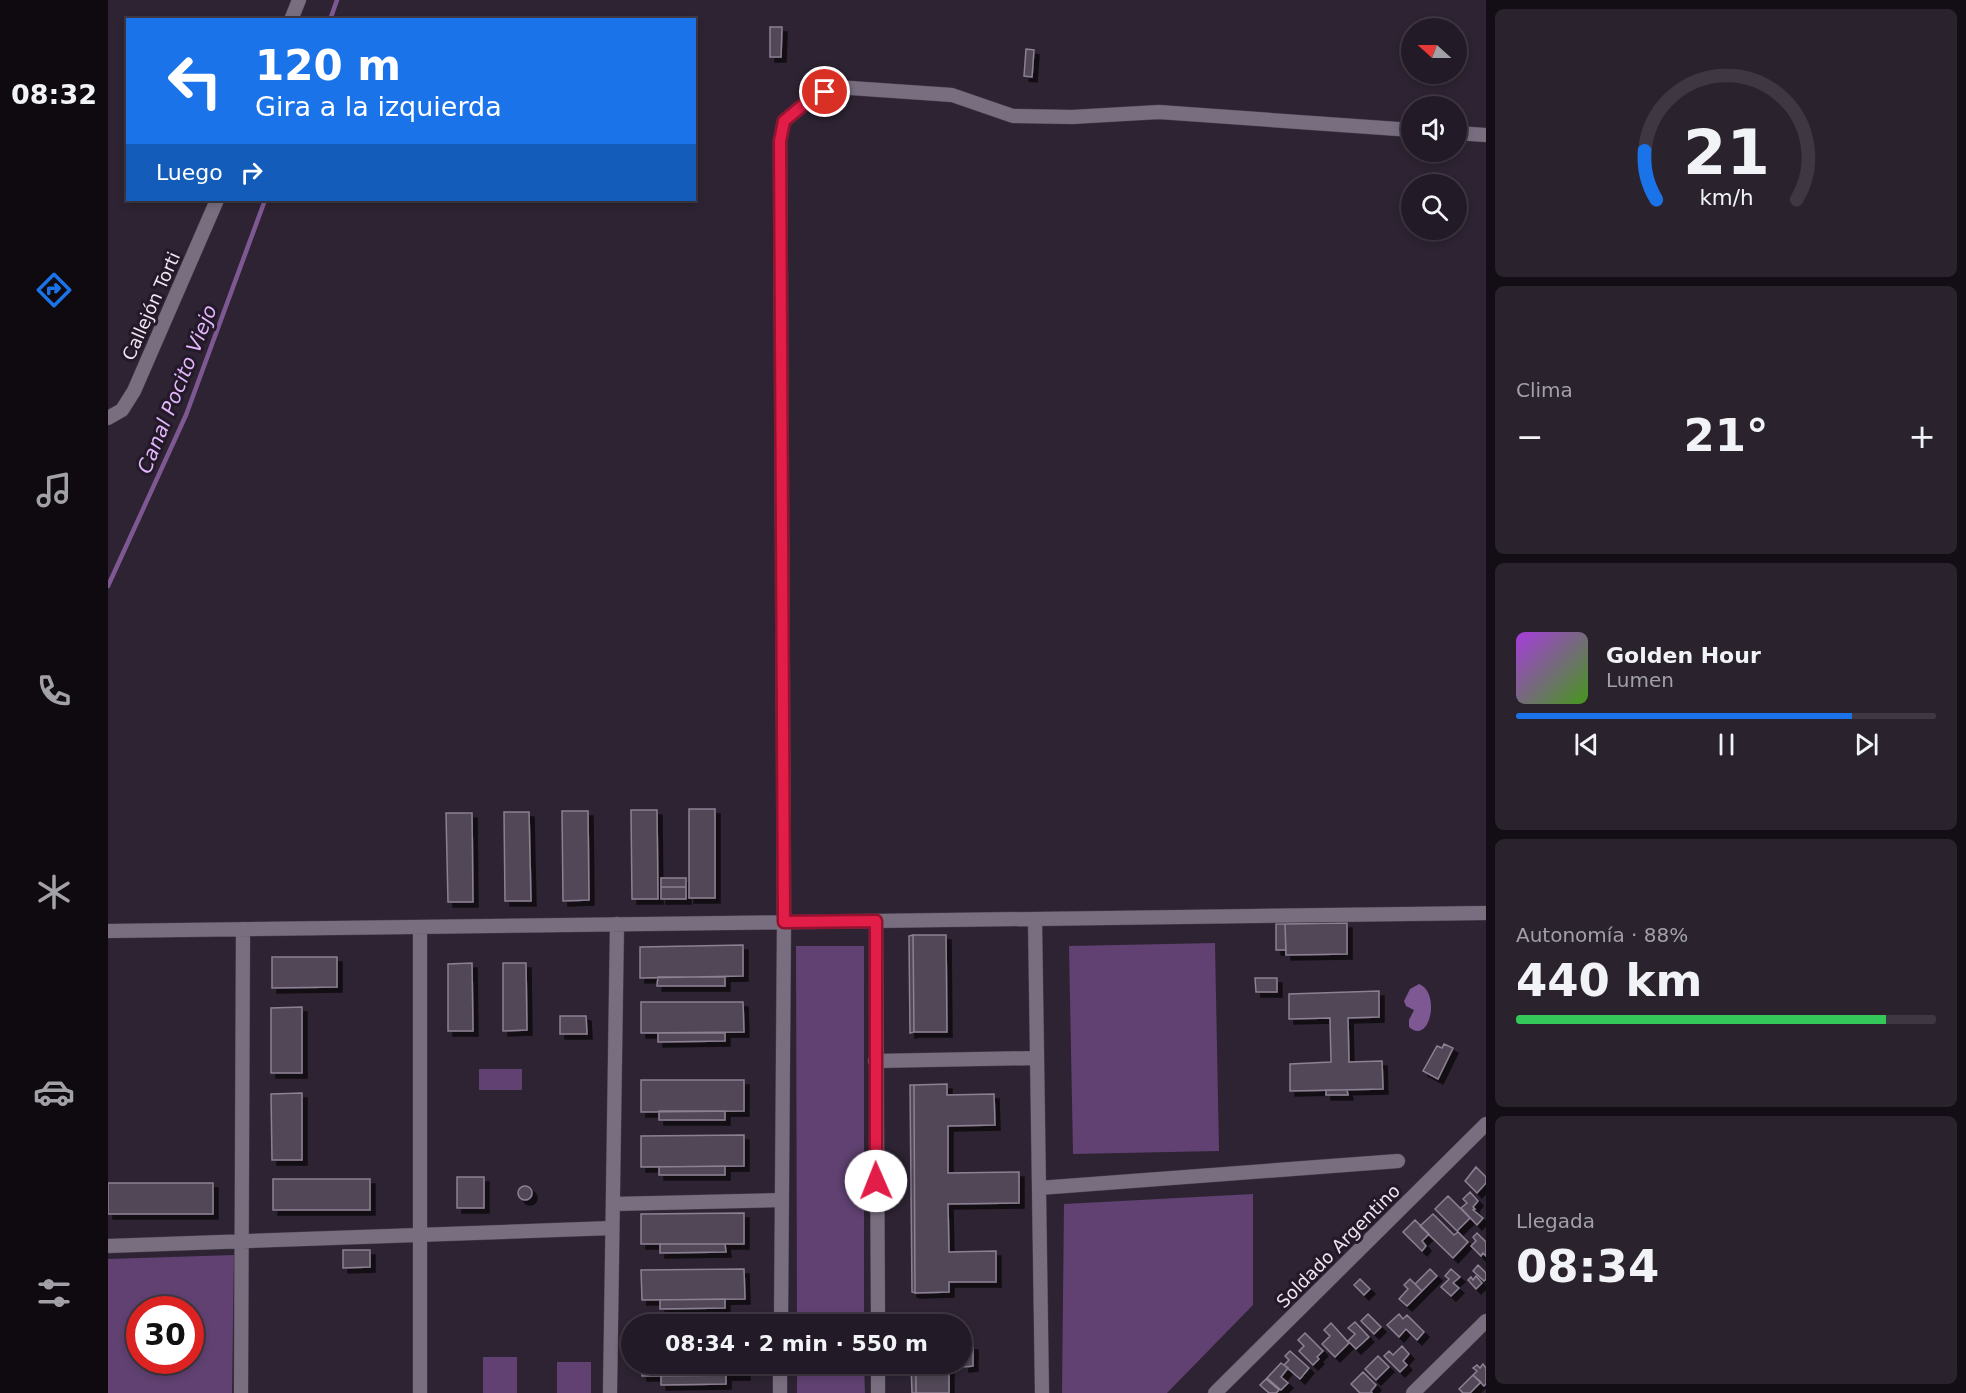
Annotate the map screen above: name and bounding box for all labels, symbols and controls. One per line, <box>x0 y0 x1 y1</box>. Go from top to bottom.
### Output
north arrow <box>1401 18 1467 84</box>
map controls <box>1401 18 1467 240</box>
text: 120 m <box>255 41 401 90</box>
icon: left <box>156 42 234 120</box>
pin <box>799 66 850 117</box>
icon: arrive <box>808 75 841 108</box>
text: 08:32 <box>11 79 97 110</box>
text: Gira a la izquierda <box>255 91 502 122</box>
button: sound <box>1401 96 1467 162</box>
text: 21 <box>1683 116 1769 189</box>
icon: right <box>235 156 268 189</box>
text: Luego <box>156 160 223 185</box>
button: search <box>1401 174 1467 240</box>
text: km/h <box>1699 185 1753 210</box>
street label: Callejón Torti <box>118 249 184 363</box>
icon: directions <box>33 269 75 311</box>
water label: Canal Pocito Viejo <box>132 301 222 477</box>
text: Clima <box>1516 378 1573 402</box>
text: 21° <box>1683 409 1769 462</box>
text: − <box>1516 417 1544 456</box>
text: + <box>1908 417 1936 456</box>
icon: music <box>33 469 75 511</box>
text: Golden Hour <box>1606 643 1761 668</box>
text: Lumen <box>1606 668 1674 692</box>
icon: phone <box>33 670 75 712</box>
icon: previous <box>1570 728 1603 761</box>
icon: pause <box>1710 728 1743 761</box>
icon: next <box>1850 728 1883 761</box>
icon: climate <box>33 871 75 913</box>
text: Autonomía · 88% <box>1516 923 1688 947</box>
text: 440 km <box>1516 954 1702 1007</box>
icon: car <box>33 1071 75 1113</box>
position arrow <box>844 1149 908 1213</box>
street label: Soldado Argentino <box>1272 1180 1404 1312</box>
text: Llegada <box>1516 1209 1595 1233</box>
text: 08:34 <box>1516 1240 1659 1293</box>
icon: filters <box>33 1272 75 1314</box>
speed limit sign: 30 <box>126 1296 204 1374</box>
text: 08:34 · 2 min · 550 m <box>665 1331 928 1356</box>

